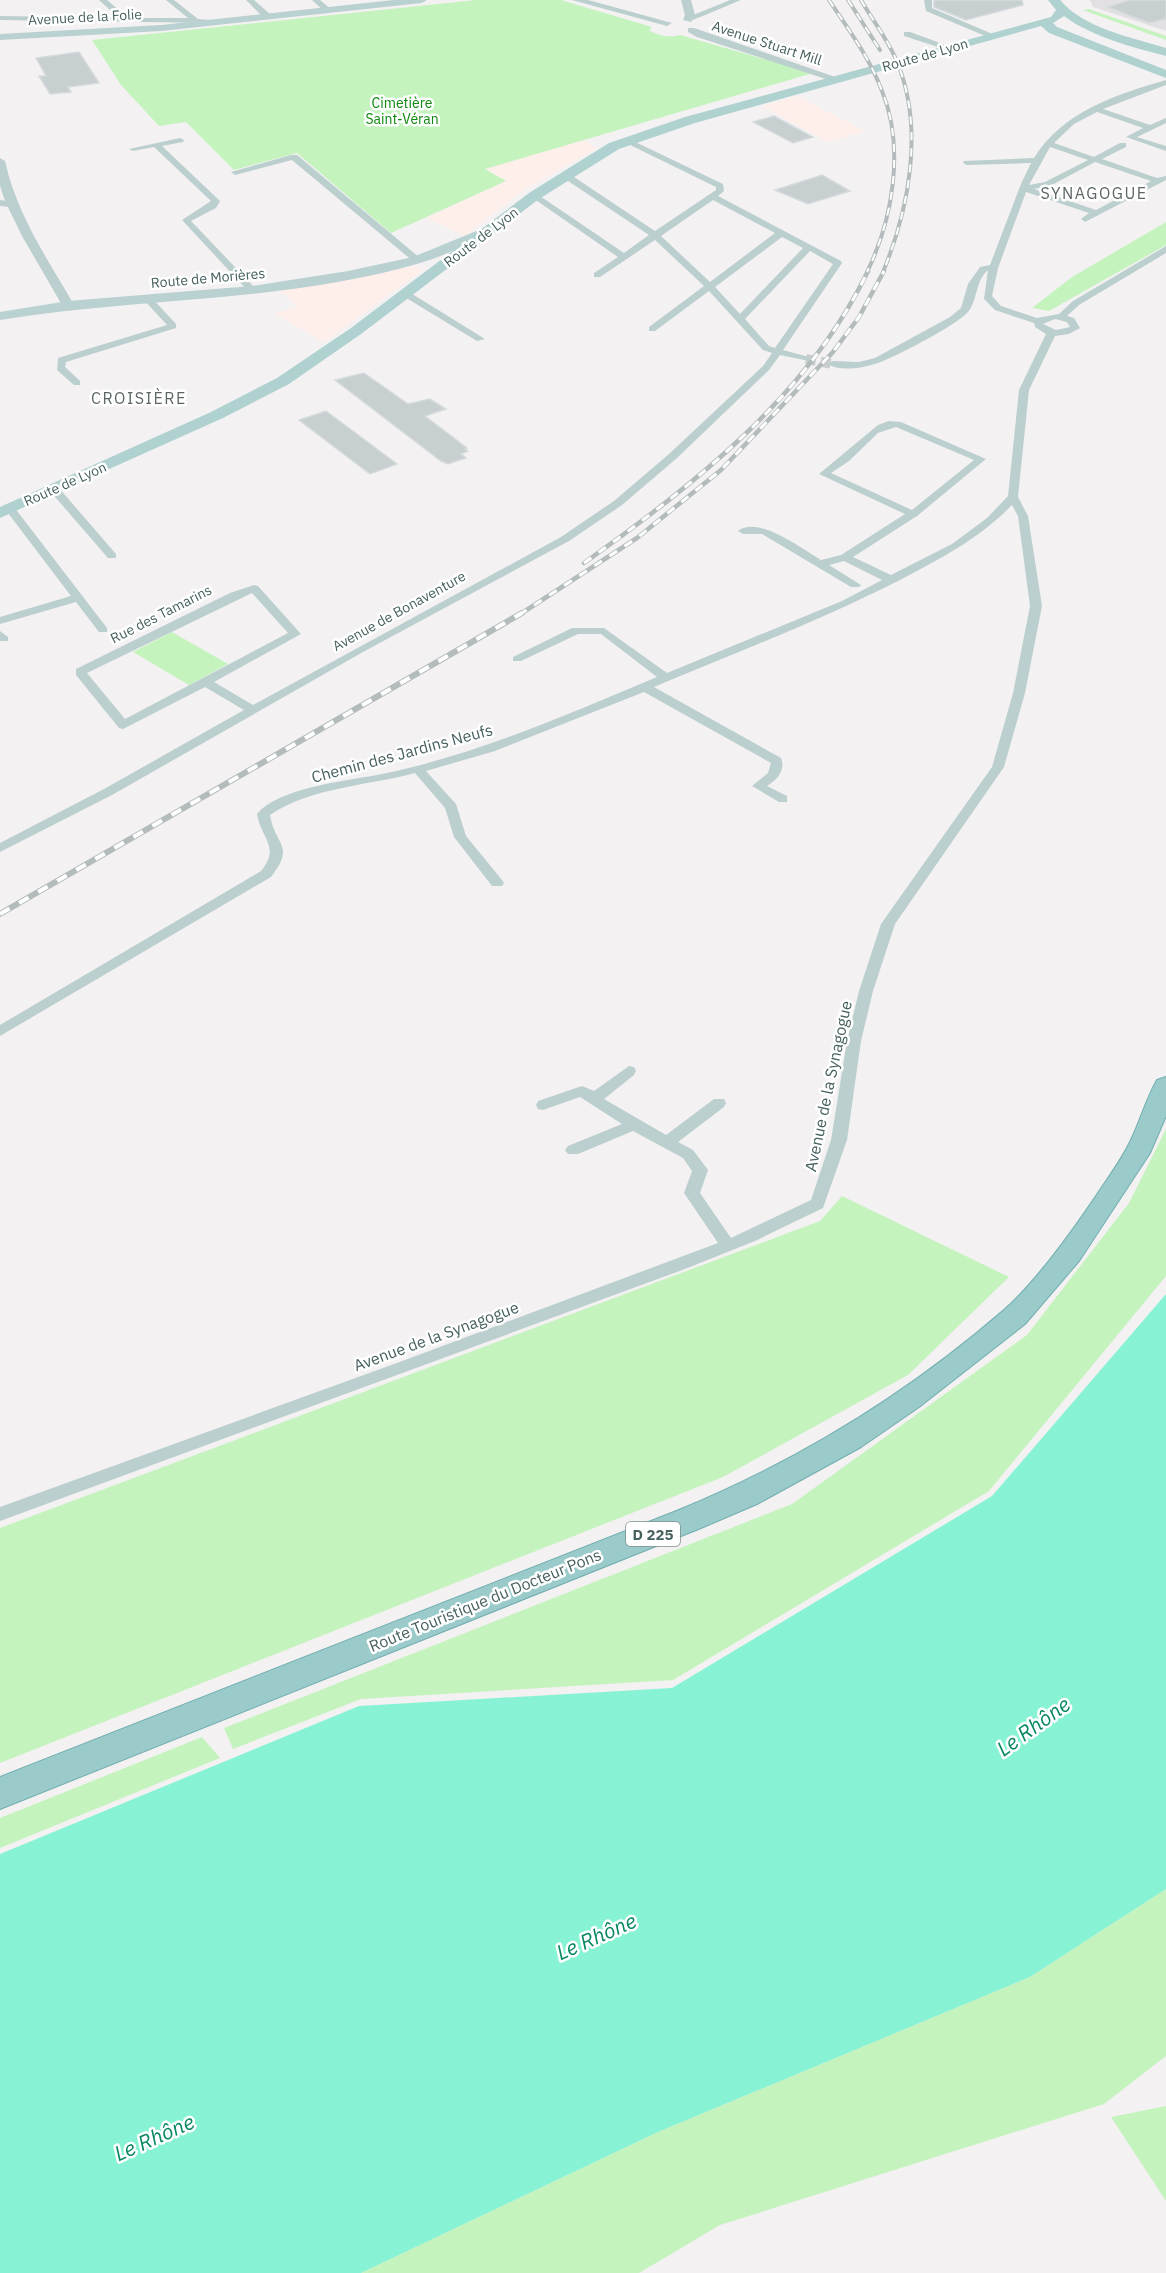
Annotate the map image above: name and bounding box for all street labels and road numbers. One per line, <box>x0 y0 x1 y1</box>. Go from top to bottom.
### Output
street label: Avenue de la Folie <box>28 5 143 29</box>
street label: Avenue Stuart Mill <box>710 17 824 69</box>
street label: Route de Lyon <box>880 34 970 76</box>
street label: Route de Lyon <box>440 203 522 271</box>
street label: Route de Morières <box>150 264 266 292</box>
street label: Route de Lyon <box>21 458 109 510</box>
street label: Avenue de Bonaventure <box>329 567 469 655</box>
street label: Rue des Tamarins <box>107 581 215 647</box>
street label: Chemin des Jardins Neufs <box>309 719 495 787</box>
street label: Avenue de la Synagogue <box>800 999 856 1173</box>
street label: Avenue de la Synagogue <box>351 1297 521 1375</box>
road number: D 225 <box>626 1522 680 1546</box>
street label: Route Touristique du Docteur Pons <box>366 1544 604 1656</box>

